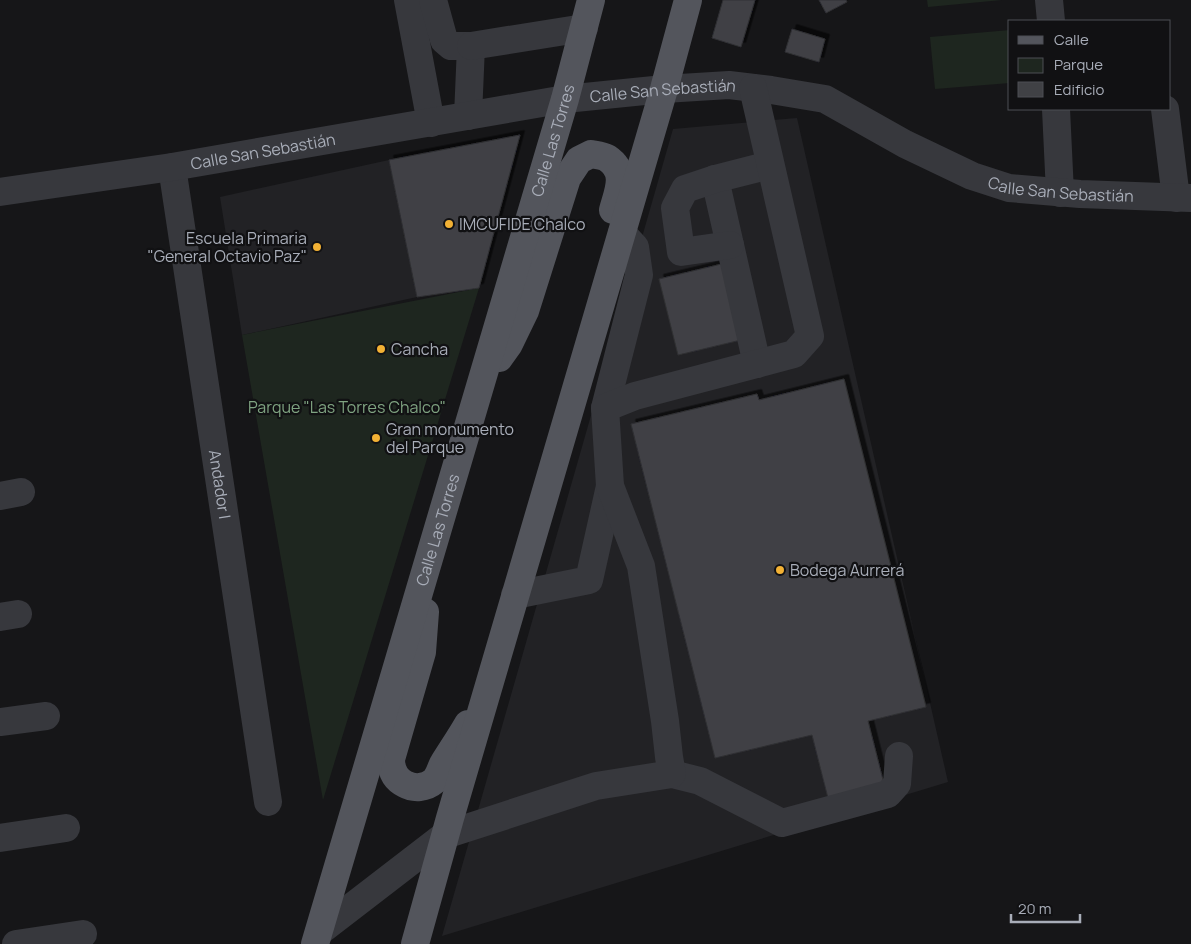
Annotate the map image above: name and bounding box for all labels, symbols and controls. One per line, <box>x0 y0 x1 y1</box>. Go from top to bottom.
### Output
legend <box>1008 20 1171 110</box>
text: Calle <box>1054 29 1089 50</box>
text: Parque <box>1054 54 1103 75</box>
street label: Calle San Sebastián <box>589 74 737 107</box>
text: Edificio <box>1054 79 1105 100</box>
street label: Calle Las Torres <box>526 82 579 199</box>
street label: Calle San Sebastián <box>189 128 337 175</box>
street label: Calle San Sebastián <box>985 171 1134 207</box>
place label: IMCUFIDE Chalco <box>459 213 585 235</box>
marker: IMCUFIDE Chalco <box>443 218 455 230</box>
place label: Escuela Primaria "General Octavio Paz" <box>147 227 307 267</box>
marker: Escuela Primaria "General Octavio Paz" <box>311 241 323 253</box>
place label: Cancha <box>391 338 448 360</box>
marker: Cancha <box>375 343 387 355</box>
park label: Parque "Las Torres Chalco" <box>248 396 446 418</box>
place label: Gran monumento del Parque <box>386 418 514 458</box>
marker: Gran monumento del Parque <box>370 432 382 444</box>
street label: Andador I <box>204 448 236 520</box>
street label: Calle Las Torres <box>411 471 465 588</box>
place label: Bodega Aurrerá <box>790 559 904 581</box>
marker: Bodega Aurrerá <box>774 564 786 576</box>
scale bar <box>1011 892 1080 924</box>
text: 20 m <box>1018 898 1051 919</box>

